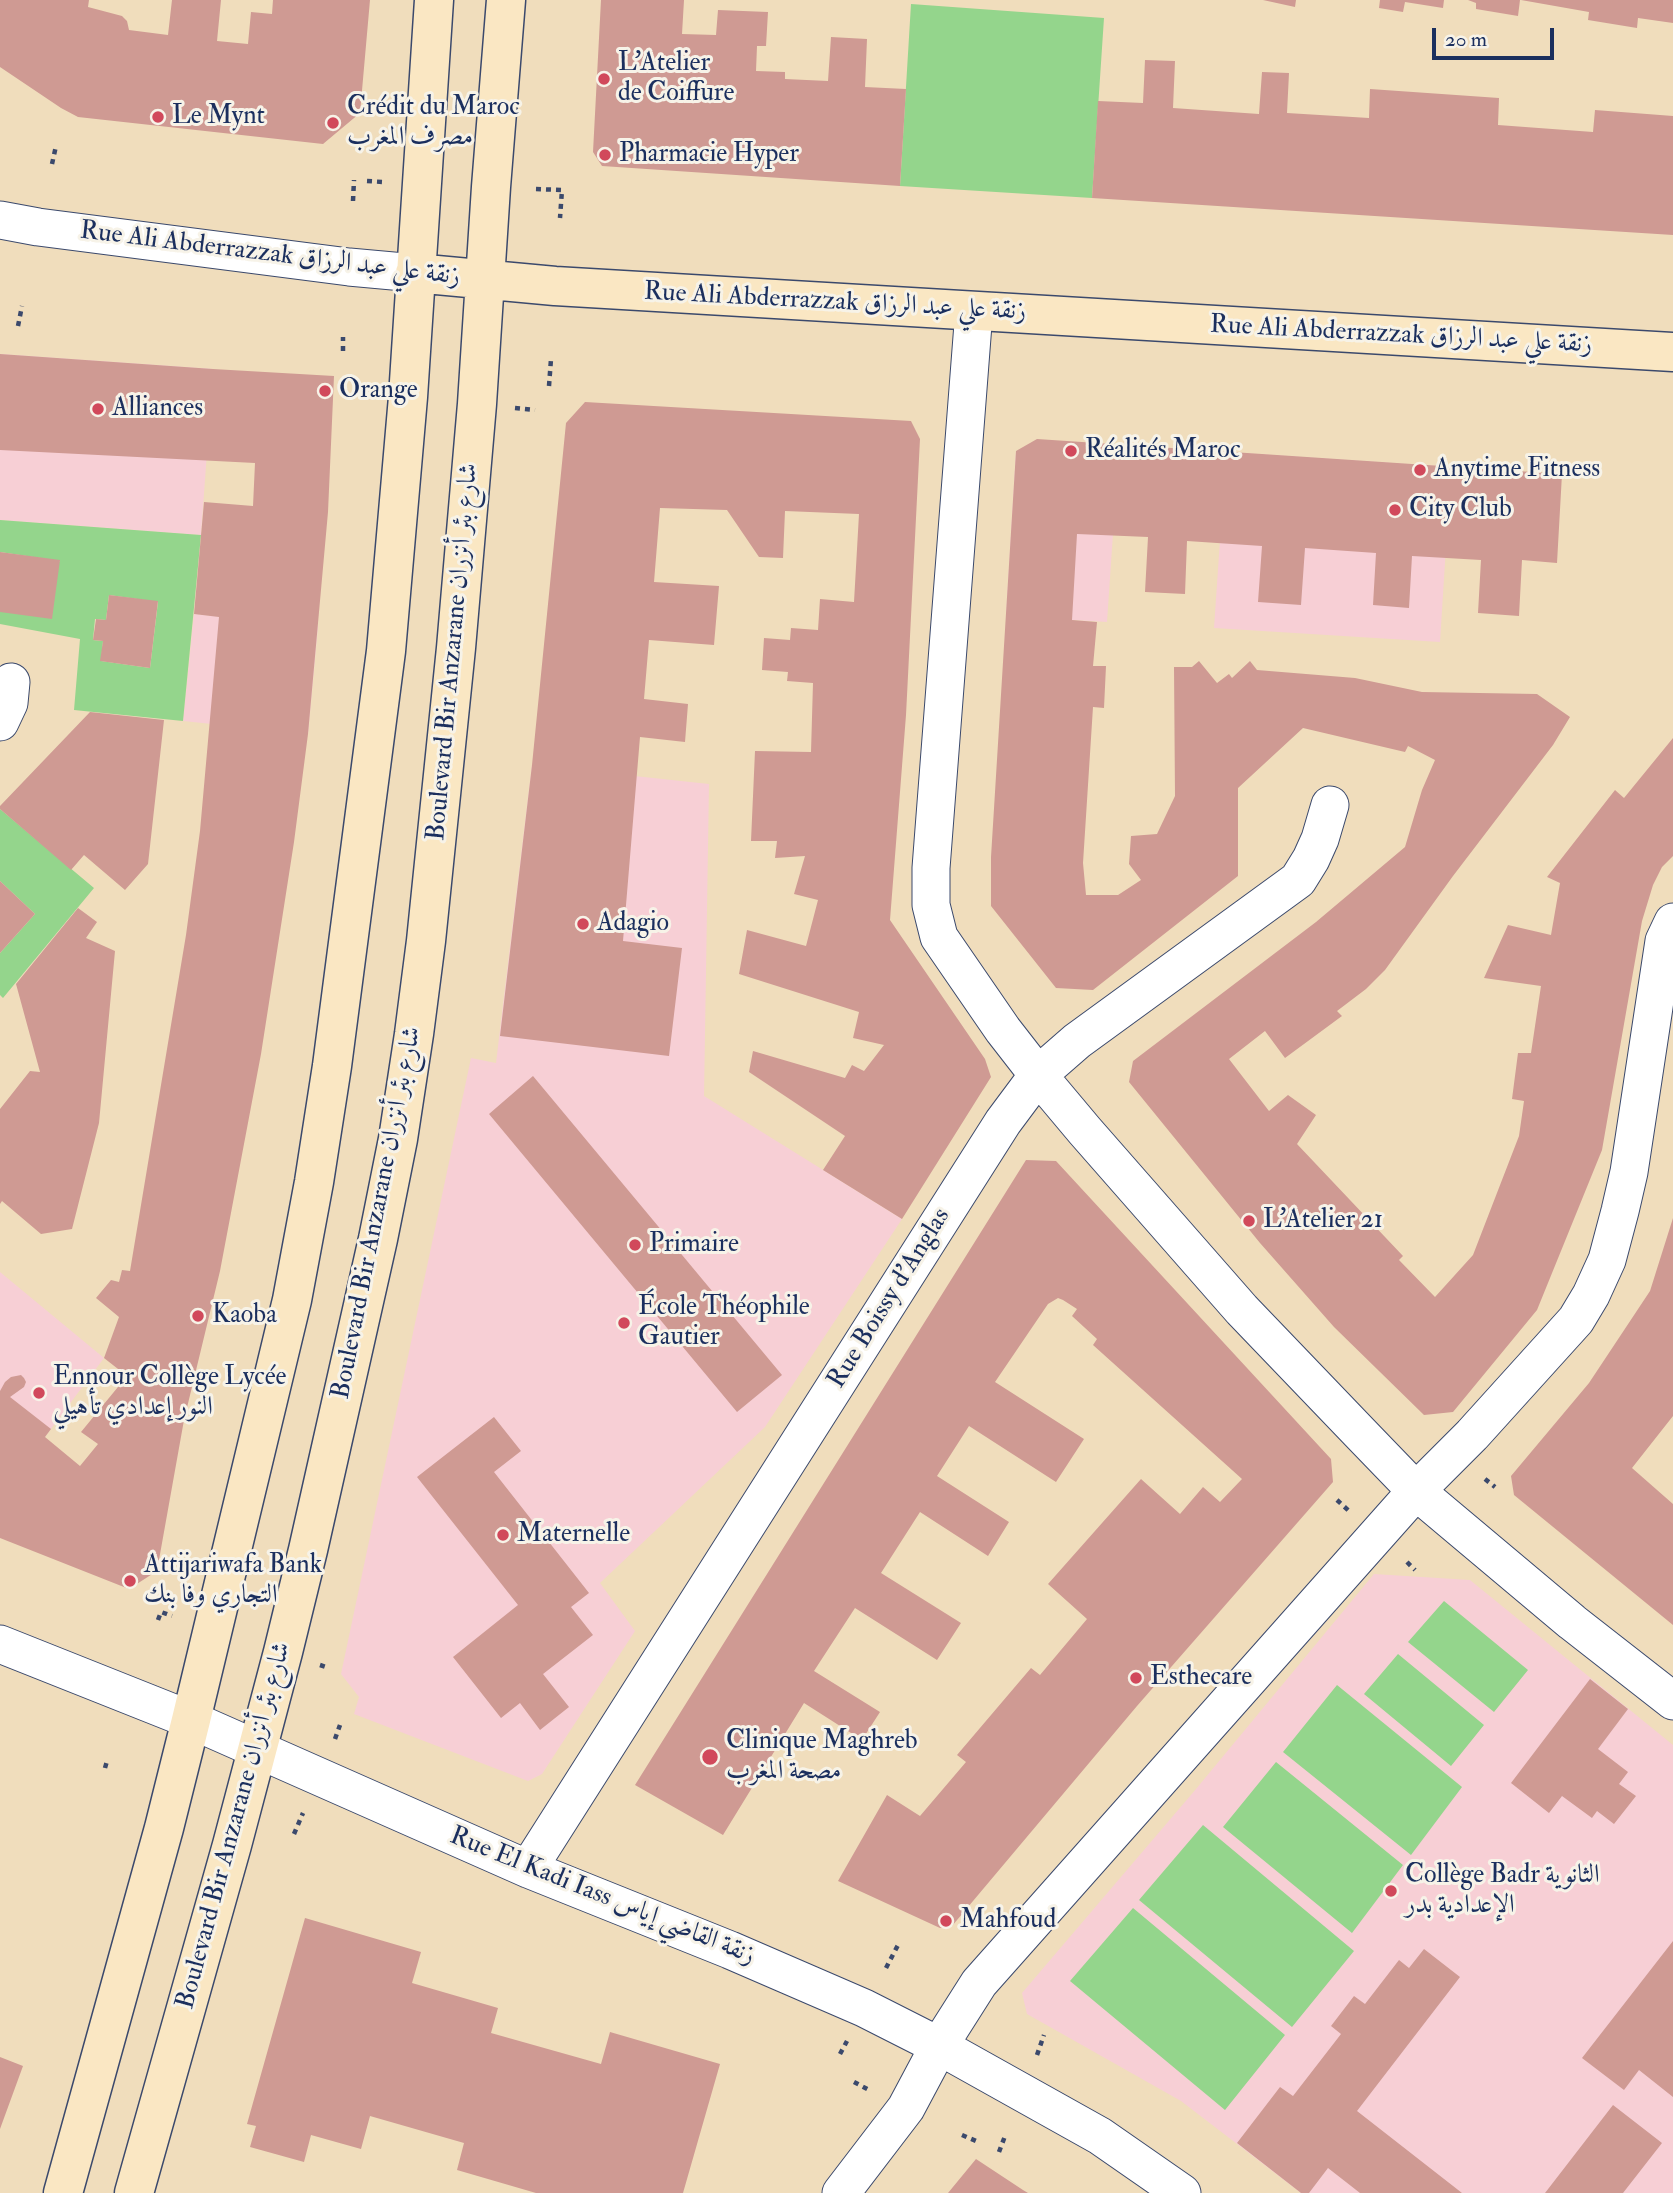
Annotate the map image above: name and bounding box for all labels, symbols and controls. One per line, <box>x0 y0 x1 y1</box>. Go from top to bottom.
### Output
scale bar <box>1435 14 1558 58</box>
text: 20 m <box>1445 26 1487 53</box>
place label: L'Atelier de Coiffure <box>618 48 734 110</box>
marker: L'Atelier de Coiffure <box>596 71 612 87</box>
place label: Crédit du Maroc مصرف المغرب <box>347 92 520 154</box>
place label: Le Mynt <box>172 101 265 133</box>
marker: Le Mynt <box>150 109 166 125</box>
marker: Crédit du Maroc مصرف المغرب <box>325 115 341 131</box>
place label: Pharmacie Hyper <box>619 139 799 171</box>
marker: Pharmacie Hyper <box>597 147 613 163</box>
street label: Rue Ali Abderrazzak زنقة علي عبد الرزاق <box>78 216 462 294</box>
street label: Rue Ali Abderrazzak زنقة علي عبد الرزاق <box>643 277 1027 329</box>
street label: Rue Ali Abderrazzak زنقة علي عبد الرزاق <box>1209 310 1593 362</box>
place label: Orange <box>339 375 418 407</box>
marker: Orange <box>317 383 333 399</box>
place label: Alliances <box>112 393 203 425</box>
marker: Alliances <box>90 401 106 417</box>
place label: Réalités Maroc <box>1085 435 1240 467</box>
marker: Réalités Maroc <box>1063 443 1079 459</box>
place label: Anytime Fitness <box>1434 454 1600 486</box>
street label: Boulevard Bir Anzarane شارع بئر أنزران <box>422 462 486 842</box>
marker: Anytime Fitness <box>1412 462 1428 478</box>
place label: City Club <box>1409 494 1512 526</box>
marker: City Club <box>1387 502 1403 518</box>
place label: Adagio <box>597 908 669 940</box>
marker: Adagio <box>575 916 591 932</box>
street label: Boulevard Bir Anzarane شارع بئر أنزران <box>327 1024 429 1402</box>
street label: Rue Boissy d’Anglas <box>822 1203 958 1395</box>
place label: L'Atelier 21 <box>1263 1205 1383 1237</box>
marker: L'Atelier 21 <box>1241 1213 1257 1229</box>
place label: Primaire <box>649 1229 739 1261</box>
marker: Primaire <box>627 1237 643 1253</box>
place label: École Théophile Gautier <box>638 1292 810 1354</box>
place label: Kaoba <box>212 1300 277 1332</box>
marker: Kaoba <box>190 1308 206 1324</box>
marker: École Théophile Gautier <box>616 1315 632 1331</box>
place label: Ennour Collège Lycée النور إعدادي تأهيلي <box>53 1362 286 1424</box>
marker: Ennour Collège Lycée النور إعدادي تأهيلي <box>31 1385 47 1401</box>
place label: Maternelle <box>517 1519 630 1551</box>
marker: Maternelle <box>495 1527 511 1543</box>
place label: Attijariwafa Bank التجاري وفا بنك <box>144 1550 322 1612</box>
marker: Attijariwafa Bank التجاري وفا بنك <box>122 1573 138 1589</box>
street label: Boulevard Bir Anzarane شارع بئر أنزران <box>171 1639 299 2013</box>
place label: Esthecare <box>1150 1662 1252 1694</box>
marker: Esthecare <box>1128 1670 1144 1686</box>
place label: Clinique Maghreb مصحة المغرب <box>726 1726 918 1788</box>
marker: Clinique Maghreb مصحة المغرب <box>700 1747 720 1767</box>
street label: Rue El Kadi Iass زنقة القاضي إياس <box>445 1821 759 1973</box>
place label: Collège Badr الثانوية الإعدادية بدر <box>1405 1860 1600 1922</box>
marker: Collège Badr الثانوية الإعدادية بدر <box>1383 1883 1399 1899</box>
place label: Mahfoud <box>960 1905 1056 1937</box>
marker: Mahfoud <box>938 1913 954 1929</box>

